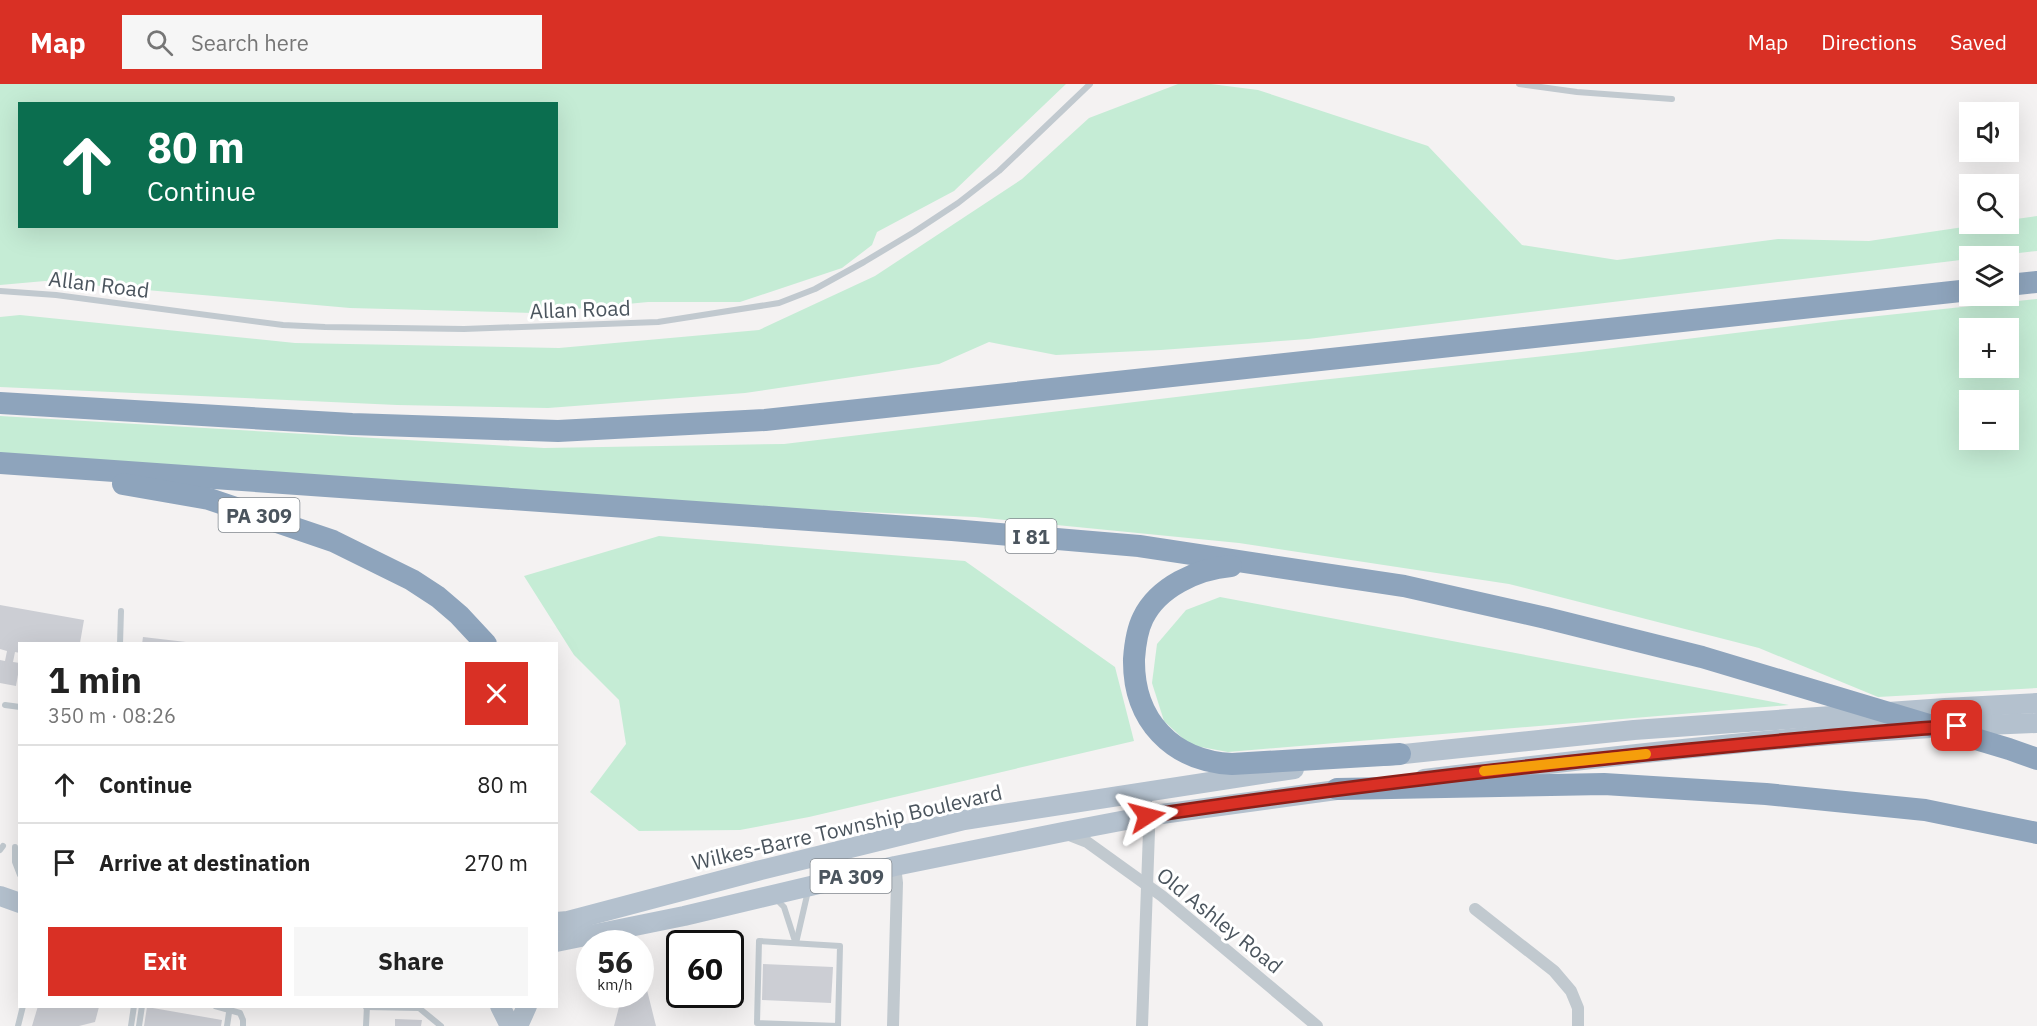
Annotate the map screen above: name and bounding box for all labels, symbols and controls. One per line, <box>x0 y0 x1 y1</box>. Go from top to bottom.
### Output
search box <box>122 15 542 69</box>
text: Map <box>30 24 86 61</box>
icon: search <box>143 26 176 59</box>
text: Search here <box>191 28 309 57</box>
text: Map <box>1748 28 1788 56</box>
text: Directions <box>1821 28 1917 56</box>
text: Saved <box>1950 28 2007 56</box>
map controls <box>1959 102 2019 450</box>
button: sound <box>1959 102 2019 162</box>
text: 80 m <box>147 120 245 175</box>
icon: ahead <box>48 126 126 204</box>
text: Continue <box>147 173 256 208</box>
button: search <box>1959 174 2019 234</box>
button: layers <box>1959 246 2019 306</box>
street label: Allan Road <box>47 264 151 304</box>
street label: Allan Road <box>529 293 631 325</box>
button: + <box>1959 318 2019 378</box>
button: − <box>1959 390 2019 450</box>
road number: PA 309 <box>218 498 300 532</box>
road number: I 81 <box>1006 519 1056 553</box>
text: 1 min <box>48 656 142 703</box>
button: close <box>465 662 528 725</box>
pin <box>1931 700 1982 751</box>
text: 350 m · 08:26 <box>48 702 176 729</box>
icon: arrive <box>1940 709 1973 742</box>
icon: ahead <box>48 768 81 801</box>
text: Continue <box>99 770 192 799</box>
text: 80 m <box>477 770 528 799</box>
street label: Wilkes-Barre Township Boulevard <box>689 778 1005 876</box>
position arrow <box>1115 784 1179 848</box>
icon: arrive <box>48 846 81 879</box>
text: Arrive at destination <box>99 848 310 877</box>
text: 270 m <box>464 848 528 877</box>
road number: PA 309 <box>810 859 892 893</box>
street label: Old Ashley Road <box>1151 861 1289 979</box>
button: Exit <box>48 927 282 996</box>
button: Share <box>294 927 528 996</box>
speed limit sign: 60 <box>666 930 744 1008</box>
text: 56 <box>597 942 633 981</box>
text: km/h <box>597 975 633 994</box>

